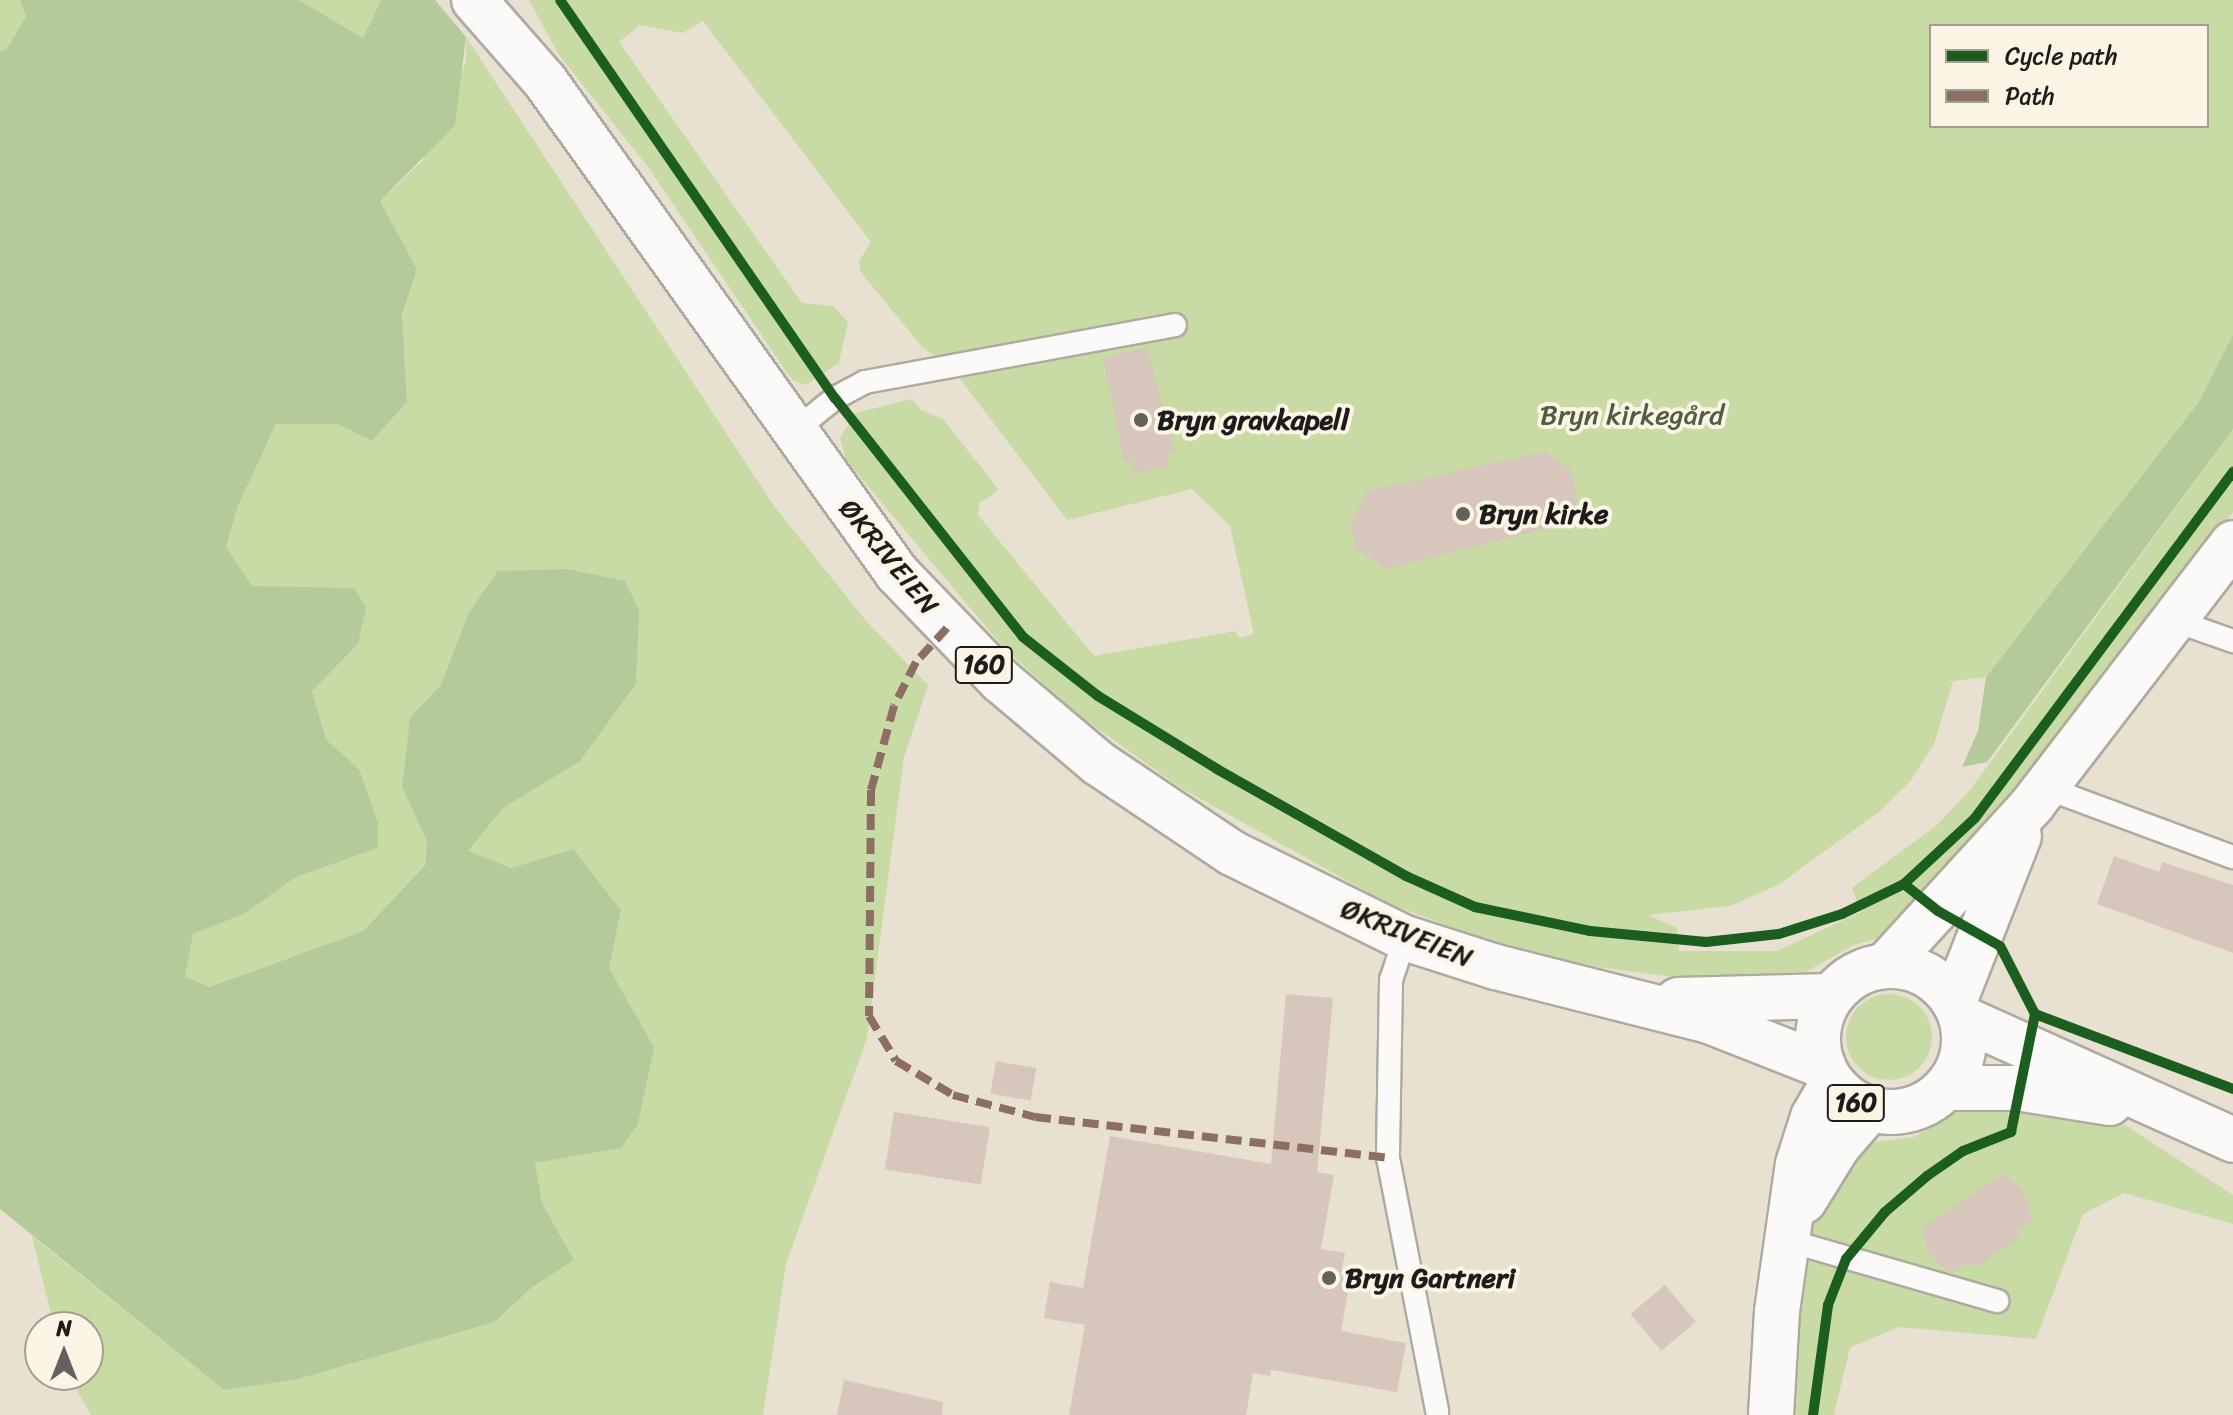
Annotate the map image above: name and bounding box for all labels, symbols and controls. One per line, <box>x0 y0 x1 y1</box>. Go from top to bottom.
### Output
legend <box>1929 24 2209 128</box>
text: Cycle path <box>2005 35 2118 77</box>
text: Path <box>2005 75 2055 117</box>
park label: Bryn kirkegård <box>1540 398 1724 432</box>
place label: Bryn gravkapell <box>1157 403 1349 437</box>
marker: Bryn gravkapell <box>1132 411 1150 429</box>
street label: ØKRIVEIEN <box>832 492 946 622</box>
place label: Bryn kirke <box>1479 497 1608 531</box>
marker: Bryn kirke <box>1454 505 1472 523</box>
road number: 160 <box>954 643 1014 687</box>
street label: ØKRIVEIEN <box>1336 891 1478 975</box>
road number: 160 <box>1826 1081 1886 1125</box>
place label: Bryn Gartneri <box>1345 1261 1515 1295</box>
marker: Bryn Gartneri <box>1320 1269 1338 1287</box>
text: N <box>56 1309 72 1348</box>
north arrow <box>24 1311 104 1391</box>

